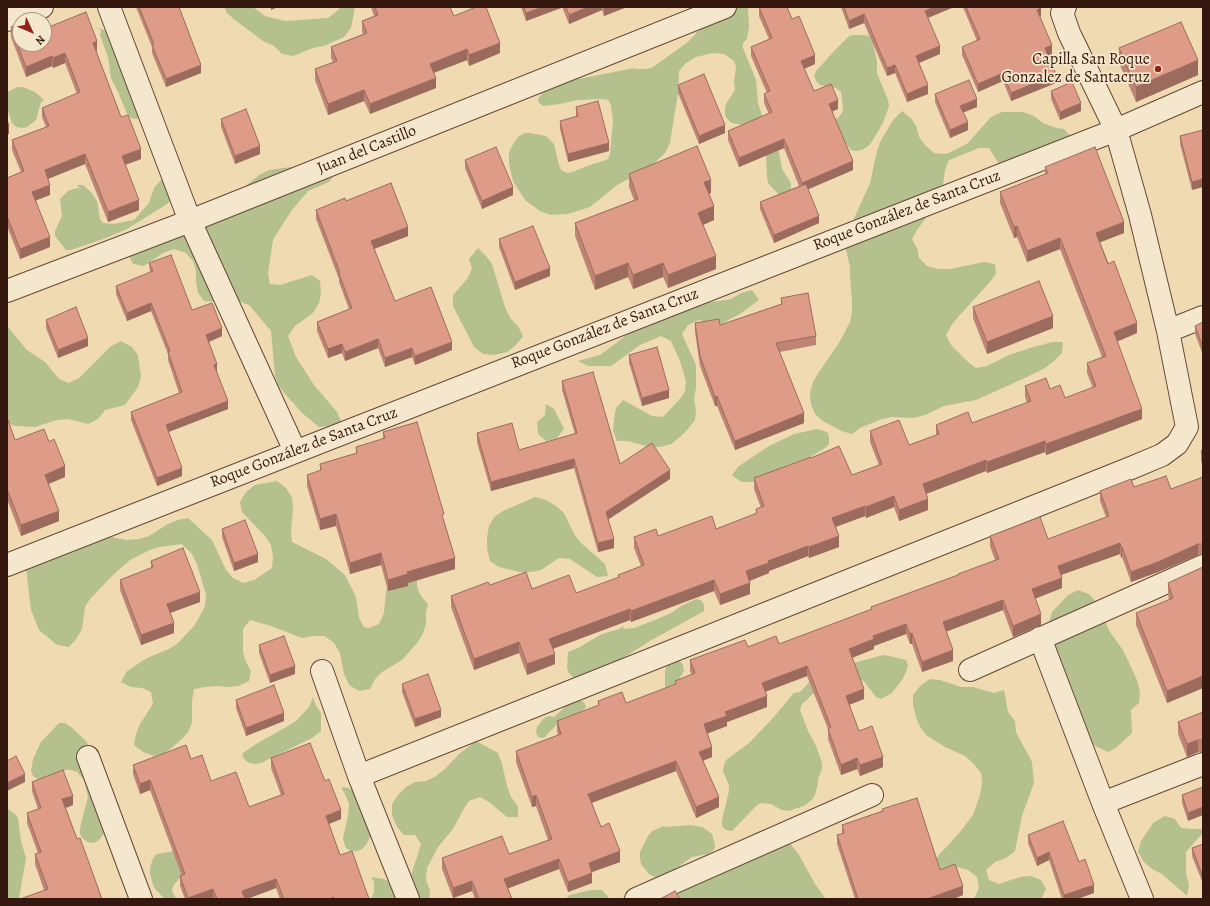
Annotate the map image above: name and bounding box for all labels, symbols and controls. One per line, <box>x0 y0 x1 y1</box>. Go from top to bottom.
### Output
north arrow <box>12 12 52 52</box>
text: N <box>32 32 48 48</box>
place label: Capilla San Roque Gonzalez de Santacruz <box>1002 50 1150 88</box>
marker: Capilla San Roque Gonzalez de Santacruz <box>1153 64 1163 74</box>
street label: Juan del Castillo <box>315 121 419 179</box>
street label: Roque González de Santa Cruz <box>811 166 1003 256</box>
street label: Roque González de Santa Cruz <box>509 284 701 374</box>
street label: Roque González de Santa Cruz <box>208 403 400 493</box>

